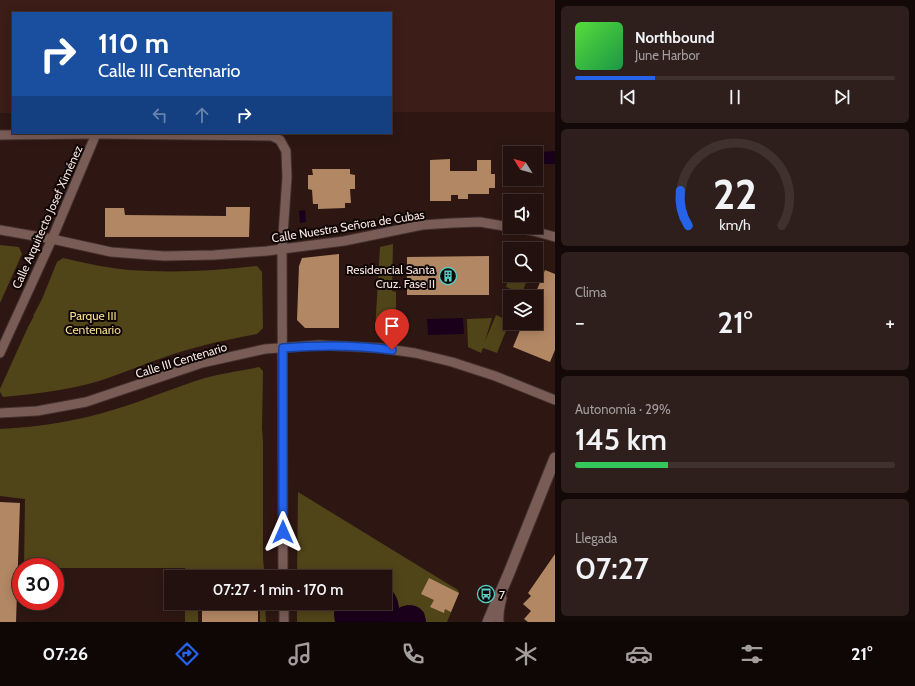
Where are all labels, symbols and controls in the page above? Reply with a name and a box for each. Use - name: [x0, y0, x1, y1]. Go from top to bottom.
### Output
- text: 110 m: [98, 26, 169, 60]
- icon: right: [32, 28, 84, 80]
- text: Northbound: [635, 29, 715, 47]
- text: June Harbor: [635, 47, 700, 63]
- text: Calle III Centenario: [98, 60, 241, 82]
- icon: previous: [617, 86, 639, 108]
- icon: pause: [724, 86, 746, 108]
- icon: next: [831, 86, 853, 108]
- icon: left: [149, 104, 171, 126]
- icon: ahead: [191, 104, 213, 126]
- icon: right: [233, 104, 255, 126]
- street label: Calle Arquitecto Josef Ximénez: [9, 143, 86, 291]
- north arrow: [503, 146, 543, 186]
- map controls: [503, 146, 543, 330]
- text: 22: [713, 169, 757, 219]
- button: sound: [503, 194, 543, 234]
- street label: Calle Nuestra Señora de Cubas: [270, 206, 426, 245]
- text: km/h: [719, 215, 751, 233]
- button: search: [503, 242, 543, 282]
- place label: Residencial Santa Cruz. Fase II: [346, 262, 435, 291]
- building icon: Residencial Santa Cruz. Fase II: [438, 266, 458, 286]
- text: Clima: [575, 284, 606, 300]
- button: layers: [503, 290, 543, 330]
- text: 21°: [717, 304, 753, 341]
- park label: Parque III Centenario: [65, 308, 121, 337]
- pin: [375, 309, 409, 350]
- text: −: [575, 309, 585, 336]
- text: +: [885, 309, 895, 336]
- icon: arrive: [381, 315, 403, 337]
- street label: Calle III Centenario: [133, 339, 229, 381]
- text: Autonomía · 29%: [575, 401, 671, 417]
- text: 145 km: [575, 421, 667, 458]
- position arrow: [262, 511, 304, 553]
- text: Llegada: [575, 530, 617, 546]
- text: 07:27: [575, 550, 649, 587]
- speed limit sign: 30: [12, 558, 64, 610]
- text: 07:27 · 1 min · 170 m: [213, 581, 343, 599]
- bus stop icon: 7: [476, 584, 496, 604]
- place label: 7: [499, 587, 505, 602]
- icon: directions: [173, 640, 201, 668]
- icon: music: [286, 640, 314, 668]
- icon: phone: [399, 640, 427, 668]
- icon: climate: [512, 640, 540, 668]
- icon: car: [625, 640, 653, 668]
- icon: filters: [738, 640, 766, 668]
- text: 07:26: [43, 643, 88, 665]
- text: 21°: [851, 643, 872, 665]

